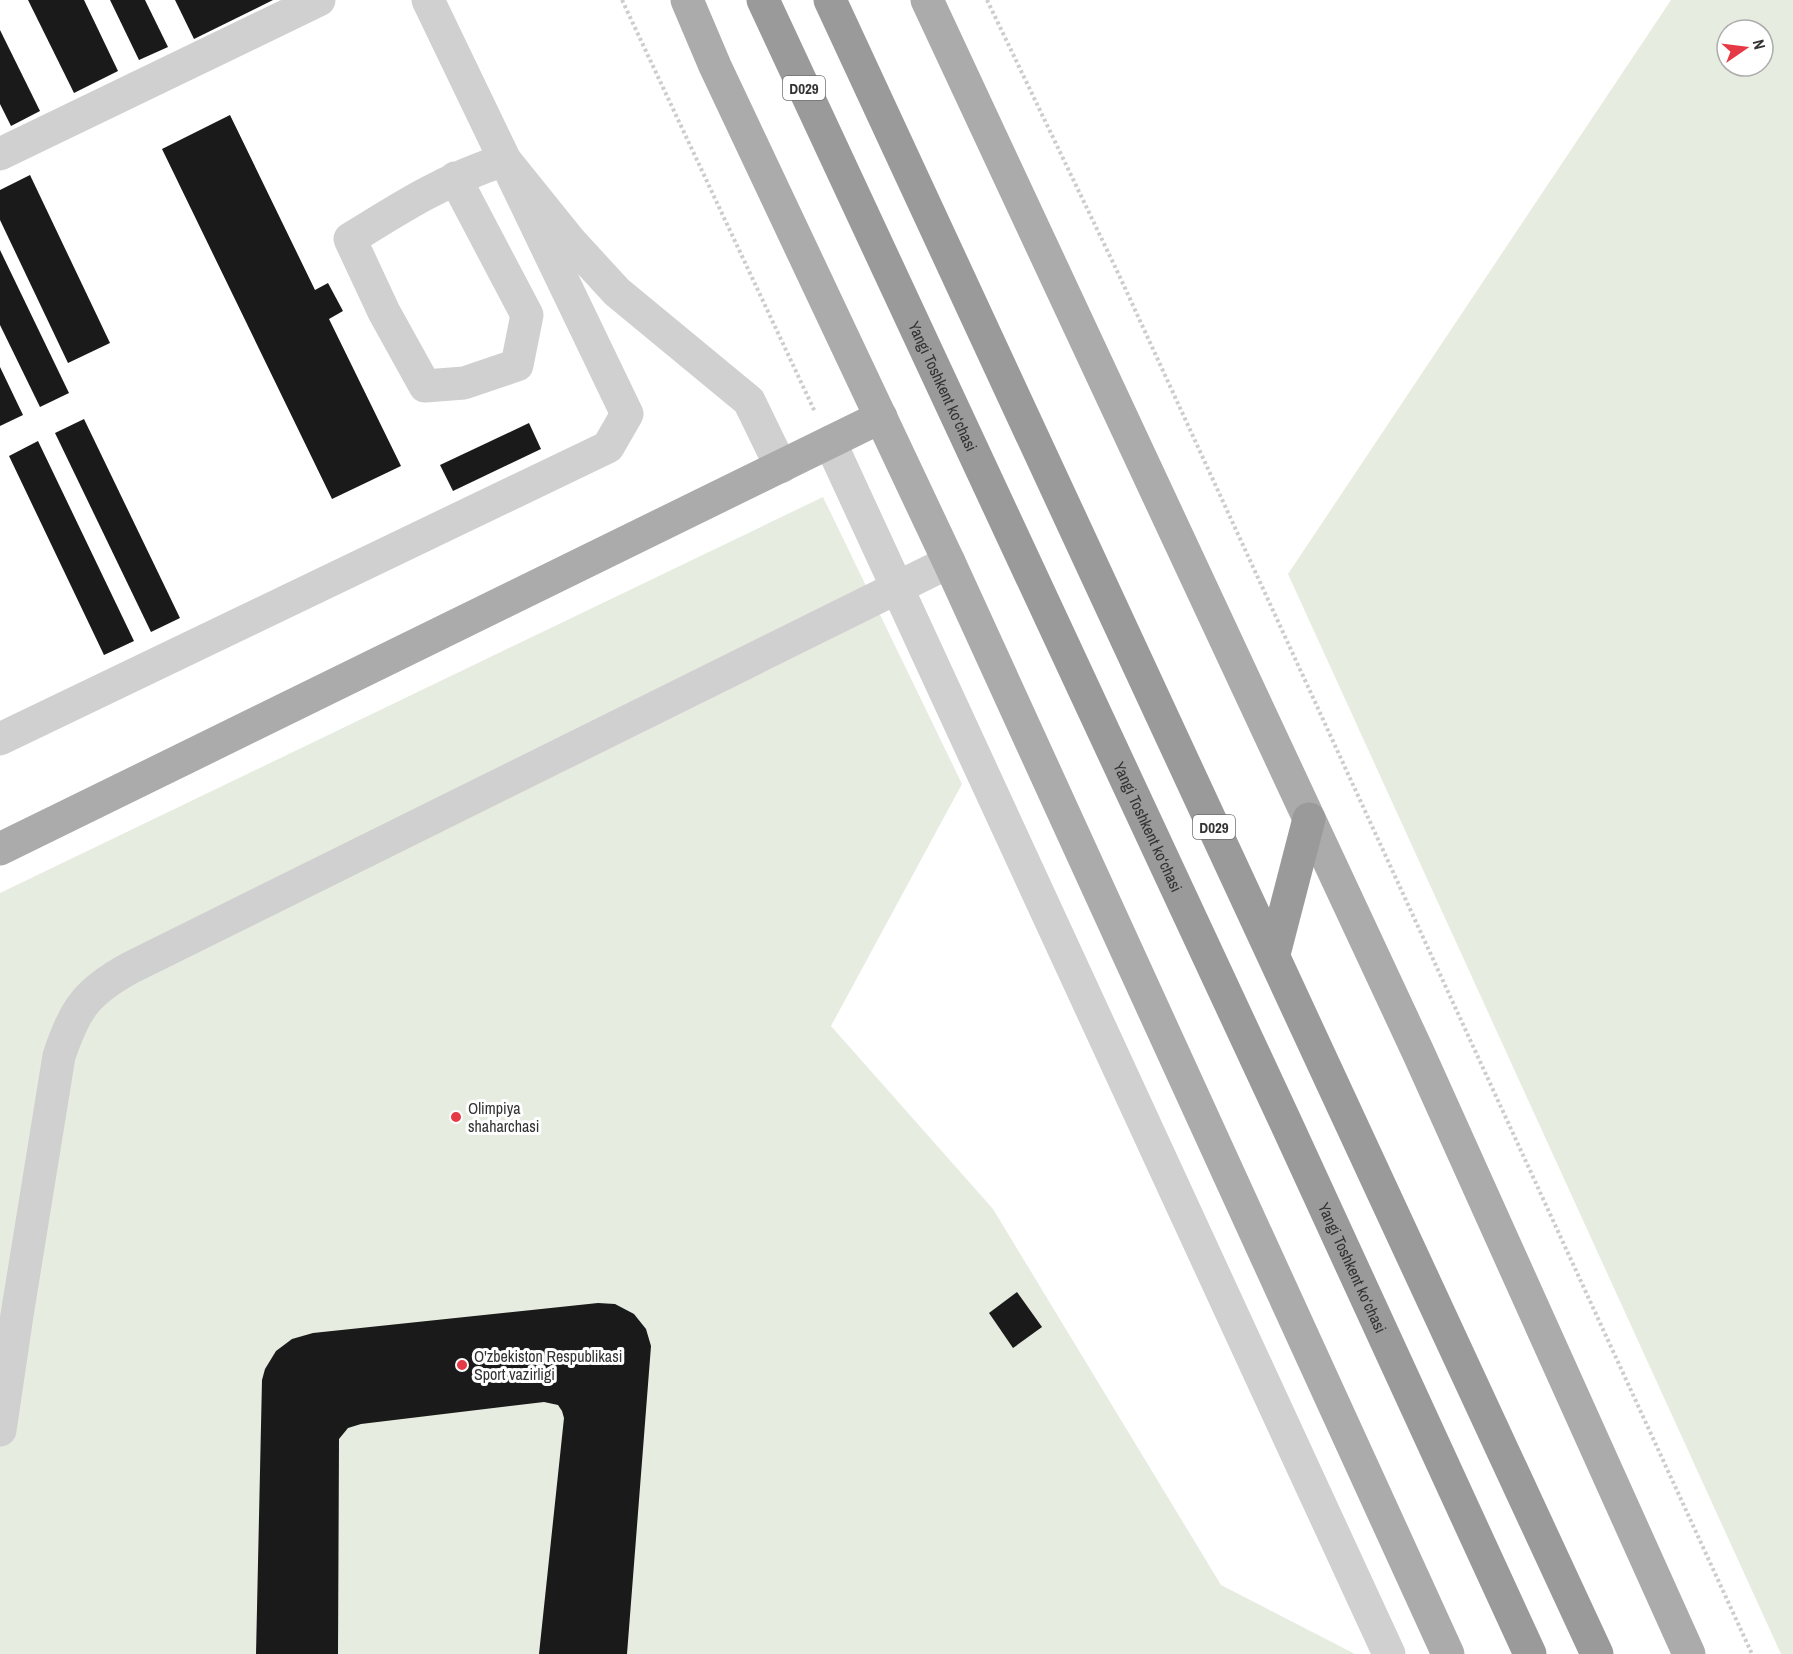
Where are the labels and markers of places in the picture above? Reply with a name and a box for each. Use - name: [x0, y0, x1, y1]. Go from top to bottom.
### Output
- place label: Olimpiya shaharchasi: [468, 1097, 539, 1137]
- marker: Olimpiya shaharchasi: [449, 1110, 463, 1124]
- place label: O'zbekiston Respublikasi Sport vazirligi: [474, 1345, 622, 1385]
- marker: O'zbekiston Respublikasi Sport vazirligi: [455, 1358, 469, 1372]

